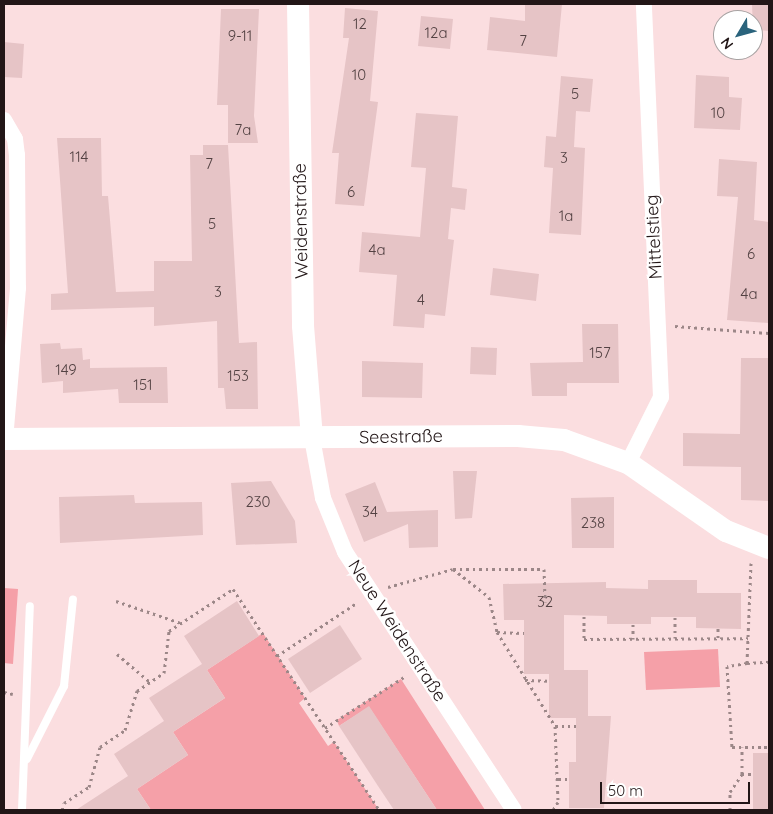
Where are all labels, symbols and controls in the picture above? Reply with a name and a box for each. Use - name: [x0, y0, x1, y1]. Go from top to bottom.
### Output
- north arrow: [713, 10, 763, 60]
- house number: 12: [353, 15, 367, 33]
- house number: 12a: [425, 24, 447, 42]
- house number: 9-11: [228, 27, 252, 45]
- house number: 7: [519, 32, 527, 50]
- text: N: [717, 34, 737, 53]
- house number: 10: [352, 66, 366, 84]
- house number: 5: [571, 85, 579, 103]
- house number: 10: [711, 104, 725, 122]
- house number: 7a: [235, 121, 251, 139]
- house number: 114: [70, 148, 88, 166]
- house number: 3: [560, 149, 568, 167]
- house number: 7: [205, 155, 213, 173]
- street label: Weidenstraße: [289, 163, 313, 279]
- house number: 6: [347, 183, 355, 201]
- street label: Mittelstieg: [641, 194, 667, 280]
- house number: 1a: [559, 207, 573, 225]
- house number: 5: [208, 215, 216, 233]
- house number: 4a: [369, 241, 385, 259]
- house number: 6: [747, 245, 755, 263]
- house number: 3: [214, 283, 222, 301]
- house number: 4a: [741, 285, 757, 303]
- house number: 4: [417, 291, 425, 309]
- house number: 157: [589, 344, 611, 362]
- house number: 149: [55, 361, 77, 379]
- house number: 153: [227, 367, 249, 385]
- house number: 151: [133, 376, 153, 394]
- street label: Seestraße: [359, 425, 443, 449]
- house number: 230: [245, 493, 271, 511]
- house number: 34: [362, 503, 378, 521]
- house number: 238: [581, 514, 605, 532]
- street label: Neue Weidenstraße: [343, 556, 451, 706]
- house number: 32: [537, 593, 553, 611]
- scale bar: [603, 772, 753, 804]
- text: 50 m: [608, 781, 643, 800]

